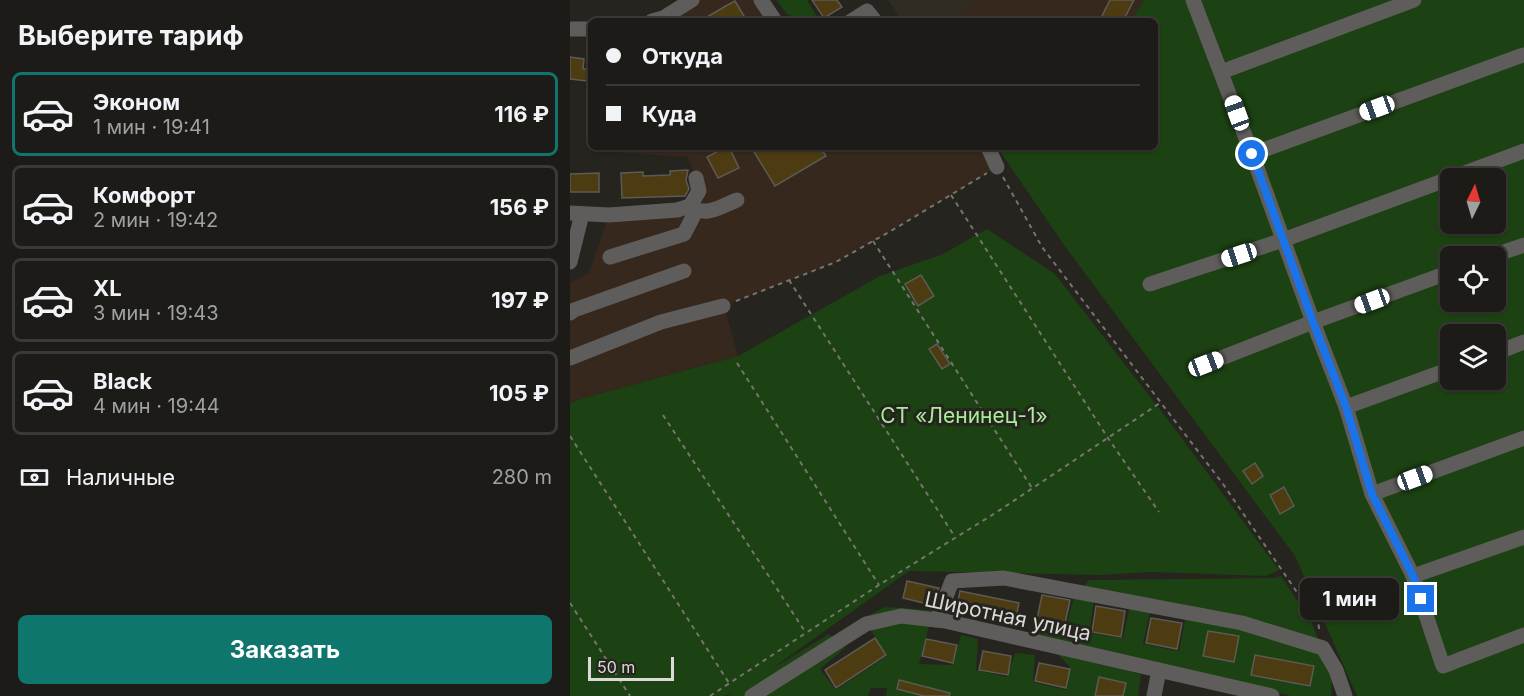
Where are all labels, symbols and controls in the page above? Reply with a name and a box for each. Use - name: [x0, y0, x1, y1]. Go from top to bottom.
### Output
- text: Выберите тариф: [18, 19, 244, 52]
- text: Откуда: [642, 43, 723, 69]
- icon: car: [21, 87, 75, 141]
- text: Эконом: [93, 89, 180, 115]
- car: [1222, 93, 1252, 133]
- car: [1357, 93, 1397, 123]
- text: 116 ₽: [494, 101, 549, 127]
- text: Куда: [642, 101, 697, 127]
- text: 1 мин · 19:41: [93, 115, 210, 139]
- route start: [1238, 140, 1265, 167]
- north arrow: [1440, 168, 1506, 234]
- map controls: [1440, 168, 1506, 390]
- icon: car: [21, 180, 75, 234]
- text: Комфорт: [93, 182, 195, 208]
- text: 156 ₽: [490, 194, 549, 220]
- text: 2 мин · 19:42: [93, 208, 218, 232]
- car: [1219, 241, 1259, 269]
- button: locate: [1440, 246, 1506, 312]
- icon: car: [21, 273, 75, 327]
- text: XL: [93, 275, 122, 301]
- car: [1352, 286, 1392, 316]
- text: 197 ₽: [491, 287, 549, 313]
- text: 3 мин · 19:43: [93, 301, 219, 325]
- button: layers: [1440, 324, 1506, 390]
- car: [1186, 349, 1226, 379]
- icon: car: [21, 366, 75, 420]
- text: Black: [93, 368, 152, 394]
- text: 105 ₽: [489, 380, 549, 406]
- text: 4 мин · 19:44: [93, 394, 220, 418]
- park label: СТ «Ленинец-1»: [880, 403, 1048, 428]
- icon: cash: [18, 461, 51, 494]
- car: [1395, 463, 1435, 493]
- text: Наличные: [66, 464, 175, 490]
- text: 280 m: [492, 465, 552, 489]
- callout: 1 мин: [1301, 578, 1400, 620]
- route end: [1407, 585, 1434, 612]
- street label: Широтная улица: [922, 586, 1094, 646]
- text: 1 мин: [1322, 587, 1377, 611]
- button: Заказать: [18, 615, 552, 684]
- scale bar: [588, 654, 674, 682]
- text: 50 m: [597, 657, 635, 677]

